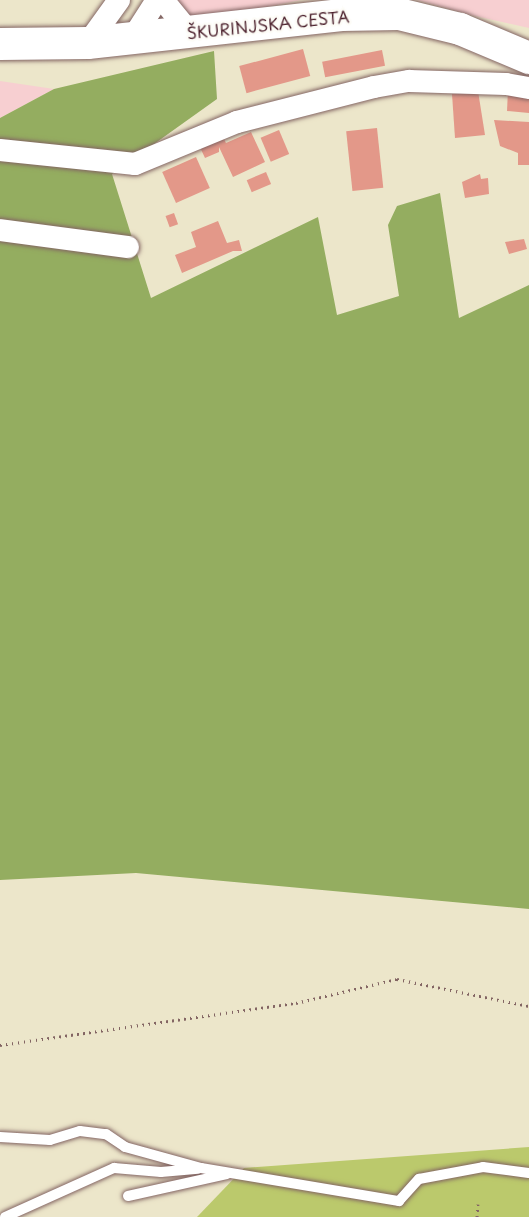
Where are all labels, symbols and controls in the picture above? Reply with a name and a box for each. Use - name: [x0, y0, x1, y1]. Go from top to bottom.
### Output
- street label: ŠKURINJSKA CESTA: [186, 6, 350, 42]

